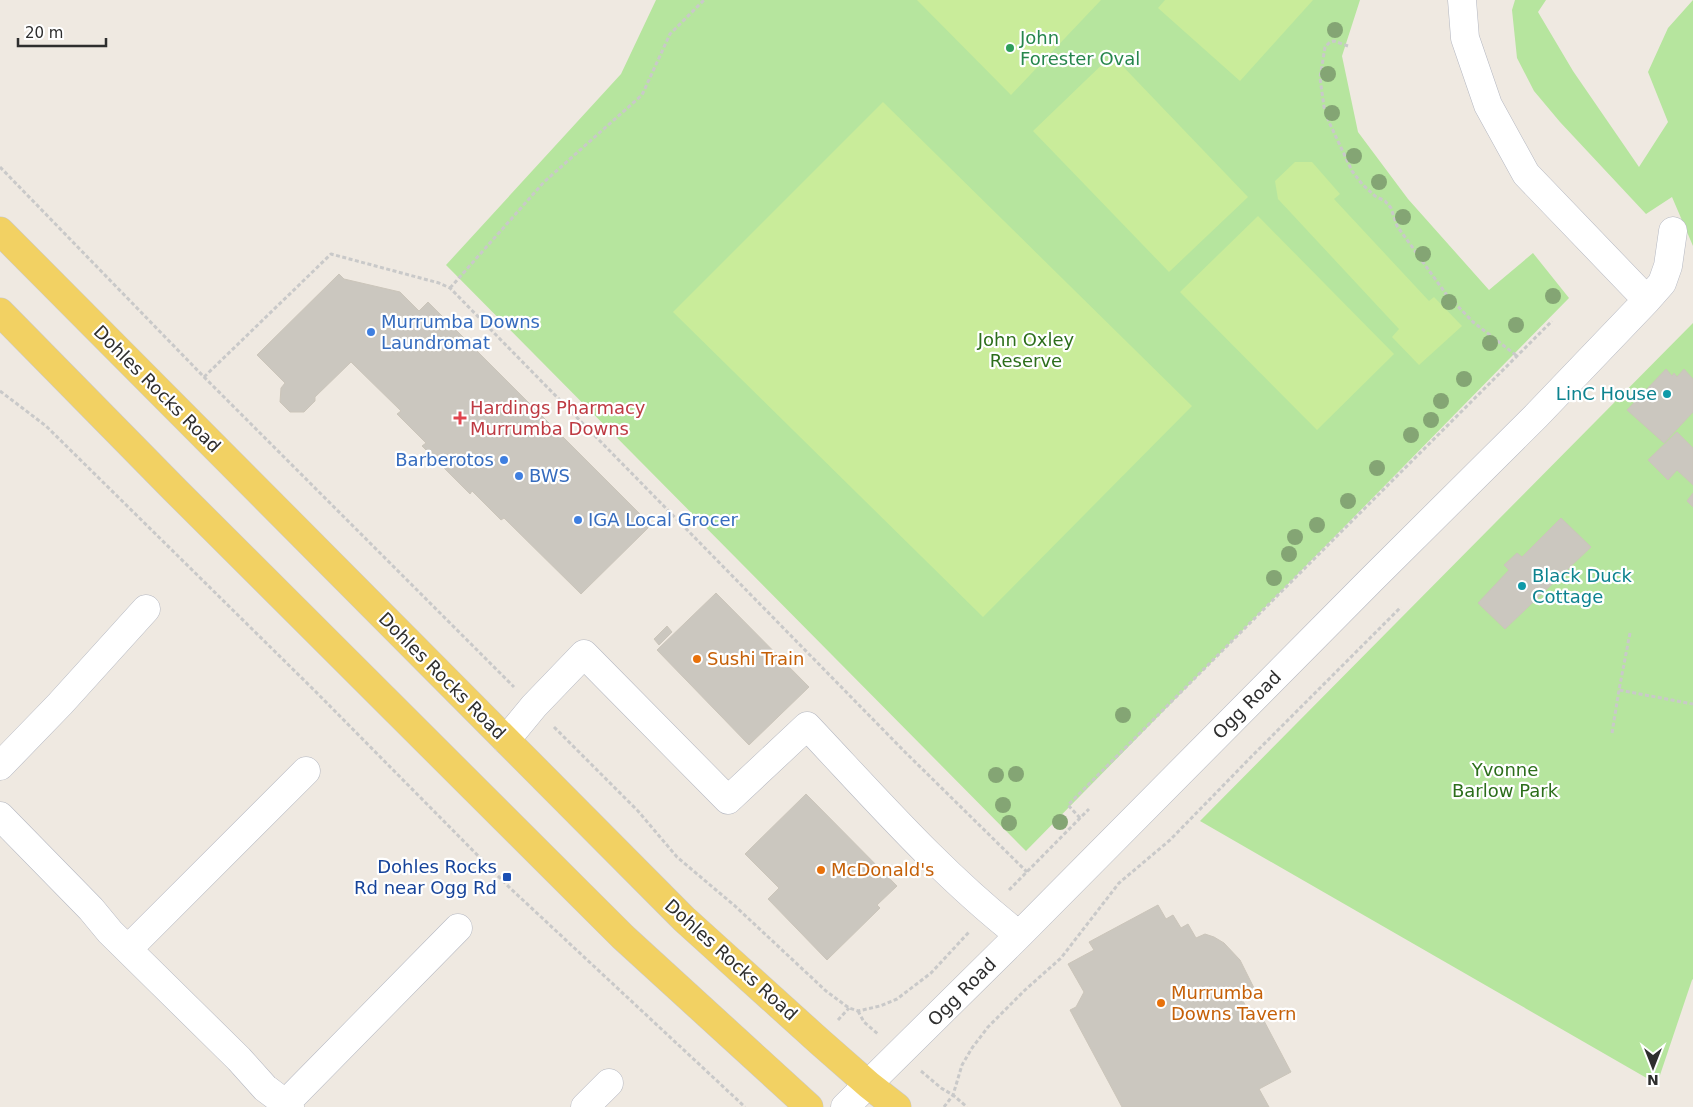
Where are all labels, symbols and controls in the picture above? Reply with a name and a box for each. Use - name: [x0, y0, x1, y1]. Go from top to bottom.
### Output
- scale bar: [18, 15, 105, 47]
- text: 20 m: [25, 24, 63, 42]
- place label: John Forester Oval: [1019, 27, 1140, 69]
- marker: John Forester Oval: [1004, 42, 1016, 54]
- place label: Murrumba Downs Laundromat: [381, 311, 540, 353]
- street label: Dohles Rocks Road: [90, 321, 225, 456]
- marker: Murrumba Downs Laundromat: [365, 326, 377, 338]
- park label: John Oxley Reserve: [977, 329, 1075, 371]
- place label: LinC House: [1556, 383, 1657, 404]
- marker: LinC House: [1661, 388, 1673, 400]
- place label: Hardings Pharmacy Murrumba Downs: [470, 397, 646, 439]
- marker: Hardings Pharmacy Murrumba Downs: [454, 412, 466, 424]
- place label: Barberotos: [395, 449, 494, 470]
- marker: Barberotos: [498, 454, 510, 466]
- place label: BWS: [529, 465, 570, 486]
- marker: BWS: [513, 470, 525, 482]
- place label: IGA Local Grocer: [588, 509, 739, 530]
- marker: IGA Local Grocer: [572, 514, 584, 526]
- place label: Black Duck Cottage: [1532, 565, 1633, 607]
- marker: Black Duck Cottage: [1516, 580, 1528, 592]
- street label: Dohles Rocks Road: [375, 608, 510, 743]
- place label: Sushi Train: [707, 648, 805, 669]
- marker: Sushi Train: [691, 653, 703, 665]
- street label: Ogg Road: [1208, 666, 1285, 743]
- park label: Yvonne Barlow Park: [1452, 759, 1559, 801]
- place label: Dohles Rocks Rd near Ogg Rd: [354, 856, 497, 898]
- place label: McDonald's: [831, 859, 935, 880]
- marker: McDonald's: [815, 864, 827, 876]
- marker: Dohles Rocks Rd near Ogg Rd: [501, 871, 513, 883]
- street label: Dohles Rocks Road: [661, 895, 802, 1025]
- street label: Ogg Road: [923, 953, 1000, 1030]
- place label: Murrumba Downs Tavern: [1171, 982, 1296, 1024]
- marker: Murrumba Downs Tavern: [1155, 997, 1167, 1009]
- north arrow: [1628, 1042, 1678, 1092]
- text: N: [1647, 1072, 1659, 1088]

